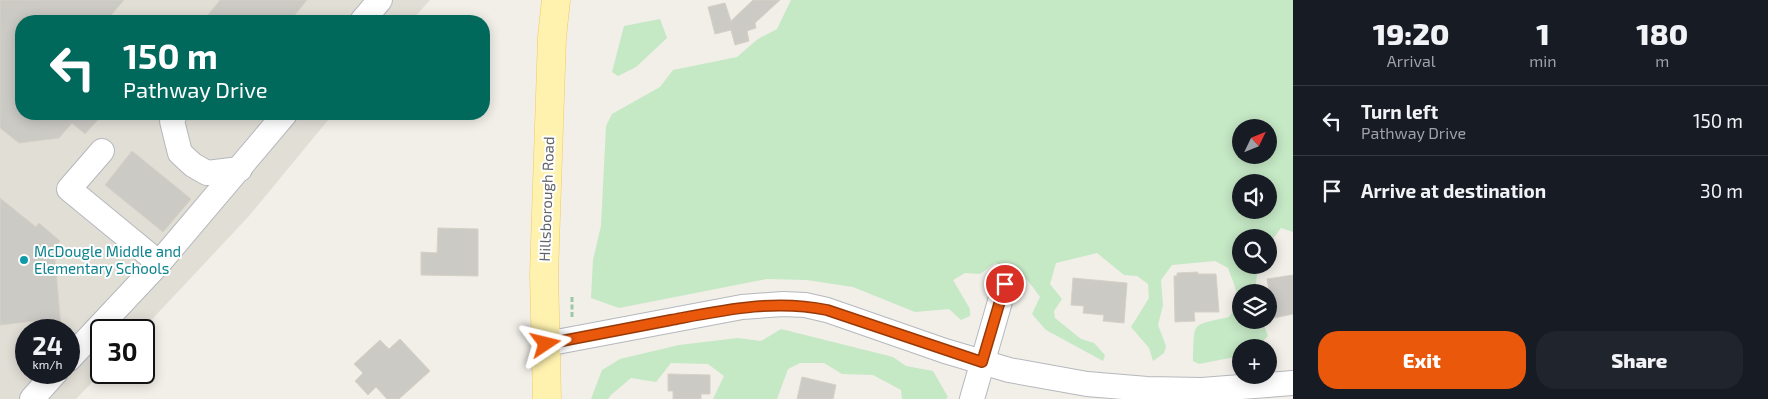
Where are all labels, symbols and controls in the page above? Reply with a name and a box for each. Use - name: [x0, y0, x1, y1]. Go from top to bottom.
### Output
- text: 19:20: [1373, 15, 1449, 51]
- text: 1: [1536, 15, 1550, 51]
- text: 180: [1636, 15, 1688, 51]
- text: 150 m: [123, 34, 218, 76]
- icon: left: [40, 35, 105, 100]
- text: Arrival: [1387, 51, 1435, 70]
- text: min: [1529, 51, 1557, 70]
- text: m: [1655, 51, 1669, 70]
- text: Pathway Drive: [123, 76, 268, 102]
- text: Turn left: [1361, 100, 1438, 123]
- icon: left: [1318, 107, 1346, 135]
- text: 150 m: [1693, 109, 1743, 132]
- north arrow: [1232, 119, 1278, 164]
- map controls: [1232, 119, 1277, 384]
- text: Pathway Drive: [1361, 123, 1466, 142]
- street label: Hillsborough Road: [535, 136, 557, 262]
- button: sound: [1232, 174, 1277, 219]
- icon: arrive: [1318, 177, 1346, 205]
- text: Arrive at destination: [1361, 179, 1546, 202]
- text: 30 m: [1700, 179, 1743, 202]
- button: search: [1232, 229, 1277, 274]
- place label: McDougle Middle and Elementary Schools: [34, 242, 181, 277]
- marker: McDougle Middle and Elementary Schools: [18, 254, 30, 266]
- pin: [984, 263, 1026, 305]
- icon: arrive: [991, 270, 1019, 298]
- button: layers: [1232, 284, 1277, 329]
- position arrow: [519, 317, 571, 369]
- speed limit sign: 30: [90, 319, 155, 384]
- text: 24: [32, 330, 63, 360]
- button: Exit: [1318, 331, 1526, 389]
- button: Share: [1536, 331, 1743, 389]
- button: +: [1232, 339, 1277, 384]
- text: km/h: [33, 357, 62, 371]

